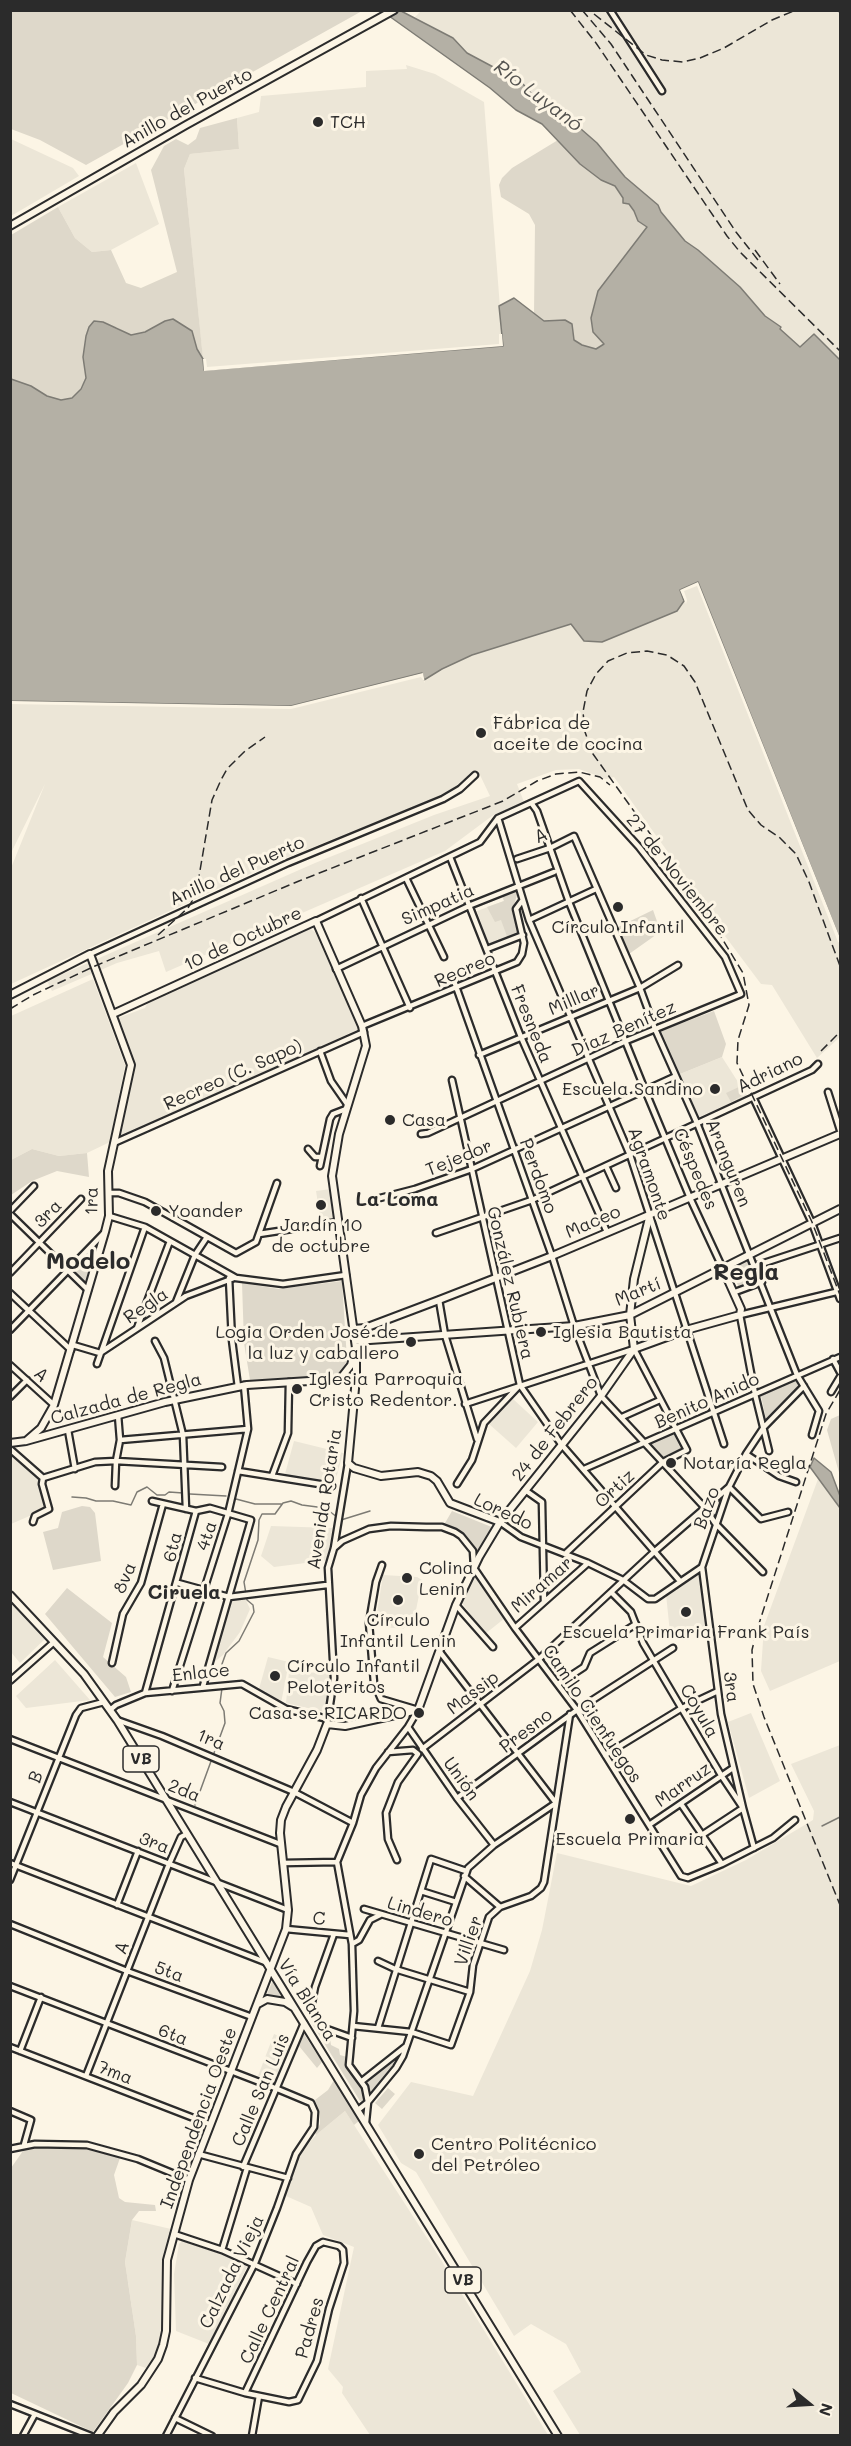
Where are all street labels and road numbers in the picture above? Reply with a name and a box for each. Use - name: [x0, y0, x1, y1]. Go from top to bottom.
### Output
- street label: Anillo del Puerto: [118, 63, 256, 153]
- street label: 27 de Noviembre: [621, 810, 733, 940]
- street label: A: [531, 824, 551, 848]
- street label: Anillo del Puerto: [166, 831, 308, 911]
- street label: Simpatia: [398, 879, 478, 931]
- street label: 10 de Octubre: [181, 902, 305, 976]
- street label: Recreo: [431, 948, 499, 992]
- street label: Milllar: [545, 980, 603, 1020]
- street label: Fresneda: [505, 982, 557, 1066]
- street label: Díaz Benítez: [568, 996, 680, 1062]
- street label: Recreo (C. Sapo): [160, 1035, 306, 1115]
- street label: Adriano: [734, 1048, 806, 1098]
- street label: Aranguren: [701, 1116, 755, 1210]
- street label: Agramonte: [623, 1125, 675, 1223]
- street label: Céspedes: [668, 1125, 722, 1213]
- street label: Tejedor: [423, 1135, 495, 1181]
- street label: Perdomo: [514, 1136, 562, 1216]
- street label: 1ra: [81, 1187, 103, 1215]
- street label: 3ra: [30, 1195, 66, 1233]
- street label: Maceo: [562, 1201, 624, 1243]
- street label: González Rubiera: [482, 1204, 538, 1362]
- street label: Martí: [612, 1273, 664, 1311]
- street label: Regla: [120, 1283, 172, 1329]
- street label: A: [29, 1363, 53, 1387]
- street label: Calzada de Regla: [48, 1368, 204, 1430]
- street label: Benito Anido: [651, 1368, 763, 1434]
- street label: 24 de Febrero: [507, 1372, 603, 1486]
- street label: Avenida Rotaria: [303, 1427, 347, 1571]
- street label: Ortiz: [591, 1465, 639, 1513]
- street label: Bazo: [689, 1484, 725, 1532]
- street label: Loredo: [470, 1489, 536, 1535]
- street label: 4ta: [192, 1519, 222, 1553]
- street label: 6ta: [159, 1530, 187, 1564]
- street label: Miramar: [507, 1552, 577, 1618]
- street label: 8va: [109, 1559, 141, 1597]
- street label: Camilo Cienfuegos: [538, 1641, 646, 1787]
- street label: Enlace: [171, 1659, 231, 1687]
- street label: Massip: [443, 1666, 503, 1720]
- street label: 3ra: [718, 1670, 744, 1704]
- street label: Coyula: [675, 1680, 723, 1742]
- street label: Presno: [495, 1704, 557, 1758]
- street label: 1ra: [194, 1725, 228, 1755]
- road number: VB: [123, 1746, 159, 1772]
- street label: Unión: [438, 1753, 484, 1805]
- street label: Marruz: [651, 1758, 715, 1812]
- street label: B: [24, 1768, 48, 1786]
- street label: 2da: [165, 1775, 203, 1807]
- street label: 3ra: [136, 1827, 172, 1859]
- street label: Lindero: [385, 1892, 455, 1932]
- street label: C: [311, 1908, 327, 1930]
- street label: Villier: [450, 1913, 488, 1969]
- street label: A: [110, 1938, 134, 1958]
- street label: Vía Blanca: [273, 1955, 341, 2045]
- street label: 5ta: [151, 1957, 187, 1987]
- street label: 6ta: [155, 2020, 191, 2050]
- street label: Independencia Oeste: [156, 2024, 242, 2212]
- street label: Calle San Luis: [227, 2030, 295, 2150]
- street label: 7ma: [95, 2057, 135, 2089]
- street label: Calzada Vieja: [195, 2212, 269, 2332]
- street label: Calle Central: [236, 2253, 304, 2367]
- road number: VB: [445, 2267, 481, 2293]
- street label: Padres: [291, 2295, 329, 2361]

